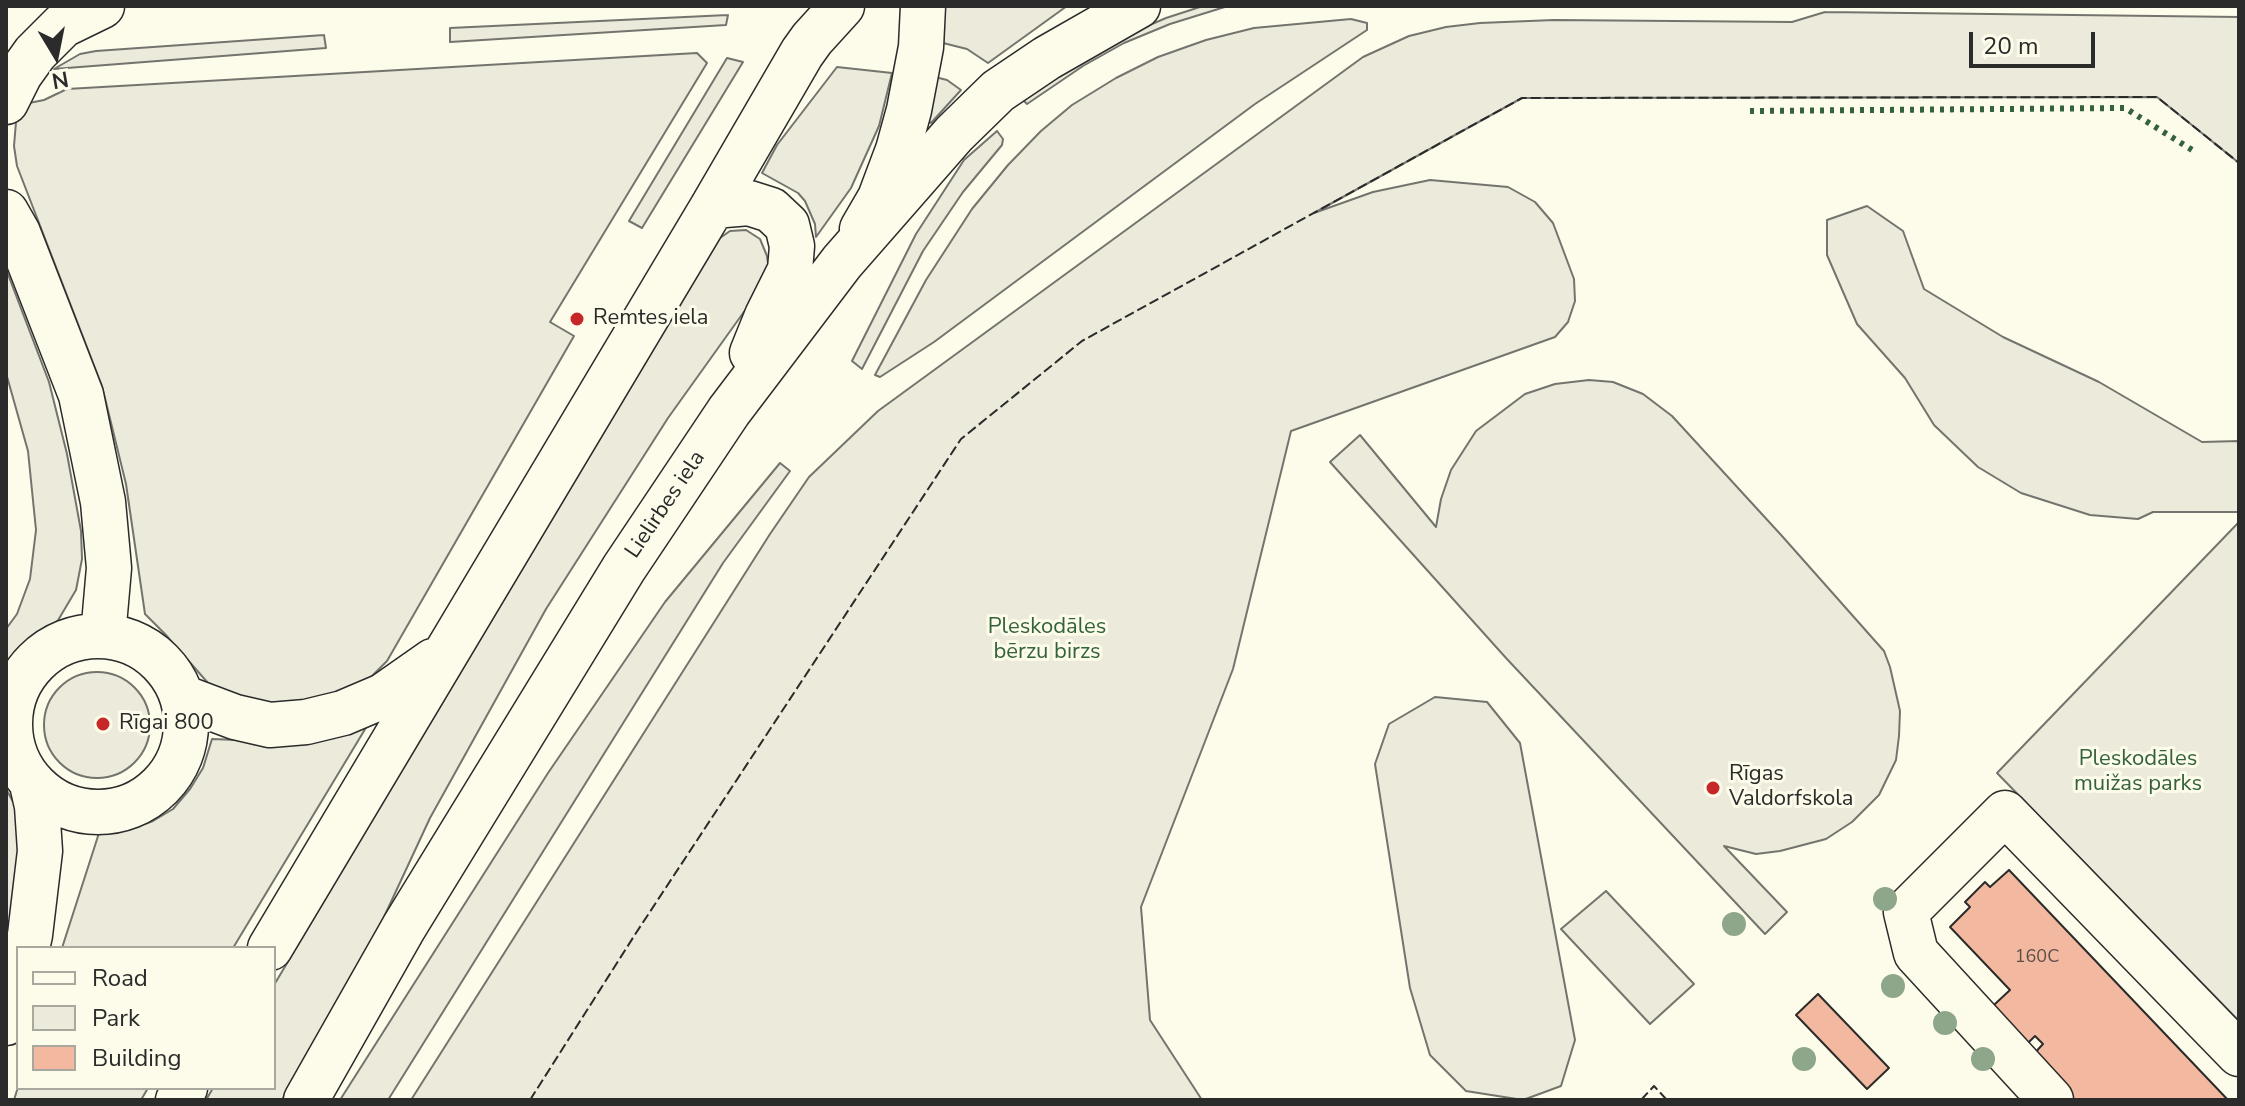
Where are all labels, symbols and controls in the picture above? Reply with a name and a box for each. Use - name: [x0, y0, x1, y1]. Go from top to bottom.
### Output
- north arrow: [16, 16, 96, 96]
- scale bar: [1973, 16, 2099, 66]
- text: 20 m: [1983, 30, 2039, 62]
- text: N: [49, 63, 71, 96]
- place label: Remtes iela: [593, 306, 709, 332]
- marker: Remtes iela: [568, 310, 586, 328]
- street label: Lielirbes iela: [620, 446, 712, 564]
- park label: Pleskodāles bērzu birzs: [988, 615, 1106, 666]
- place label: Rīgai 800: [119, 711, 214, 737]
- marker: Rīgai 800: [94, 715, 112, 733]
- park label: Pleskodāles muižas parks: [2074, 747, 2202, 798]
- place label: Rīgas Valdorfskola: [1729, 762, 1853, 814]
- marker: Rīgas Valdorfskola: [1704, 779, 1722, 797]
- legend: [16, 946, 276, 1090]
- house number: 160C: [2015, 947, 2059, 969]
- text: Road: [92, 962, 148, 994]
- text: Park: [92, 1002, 140, 1034]
- text: Building: [92, 1042, 182, 1074]

